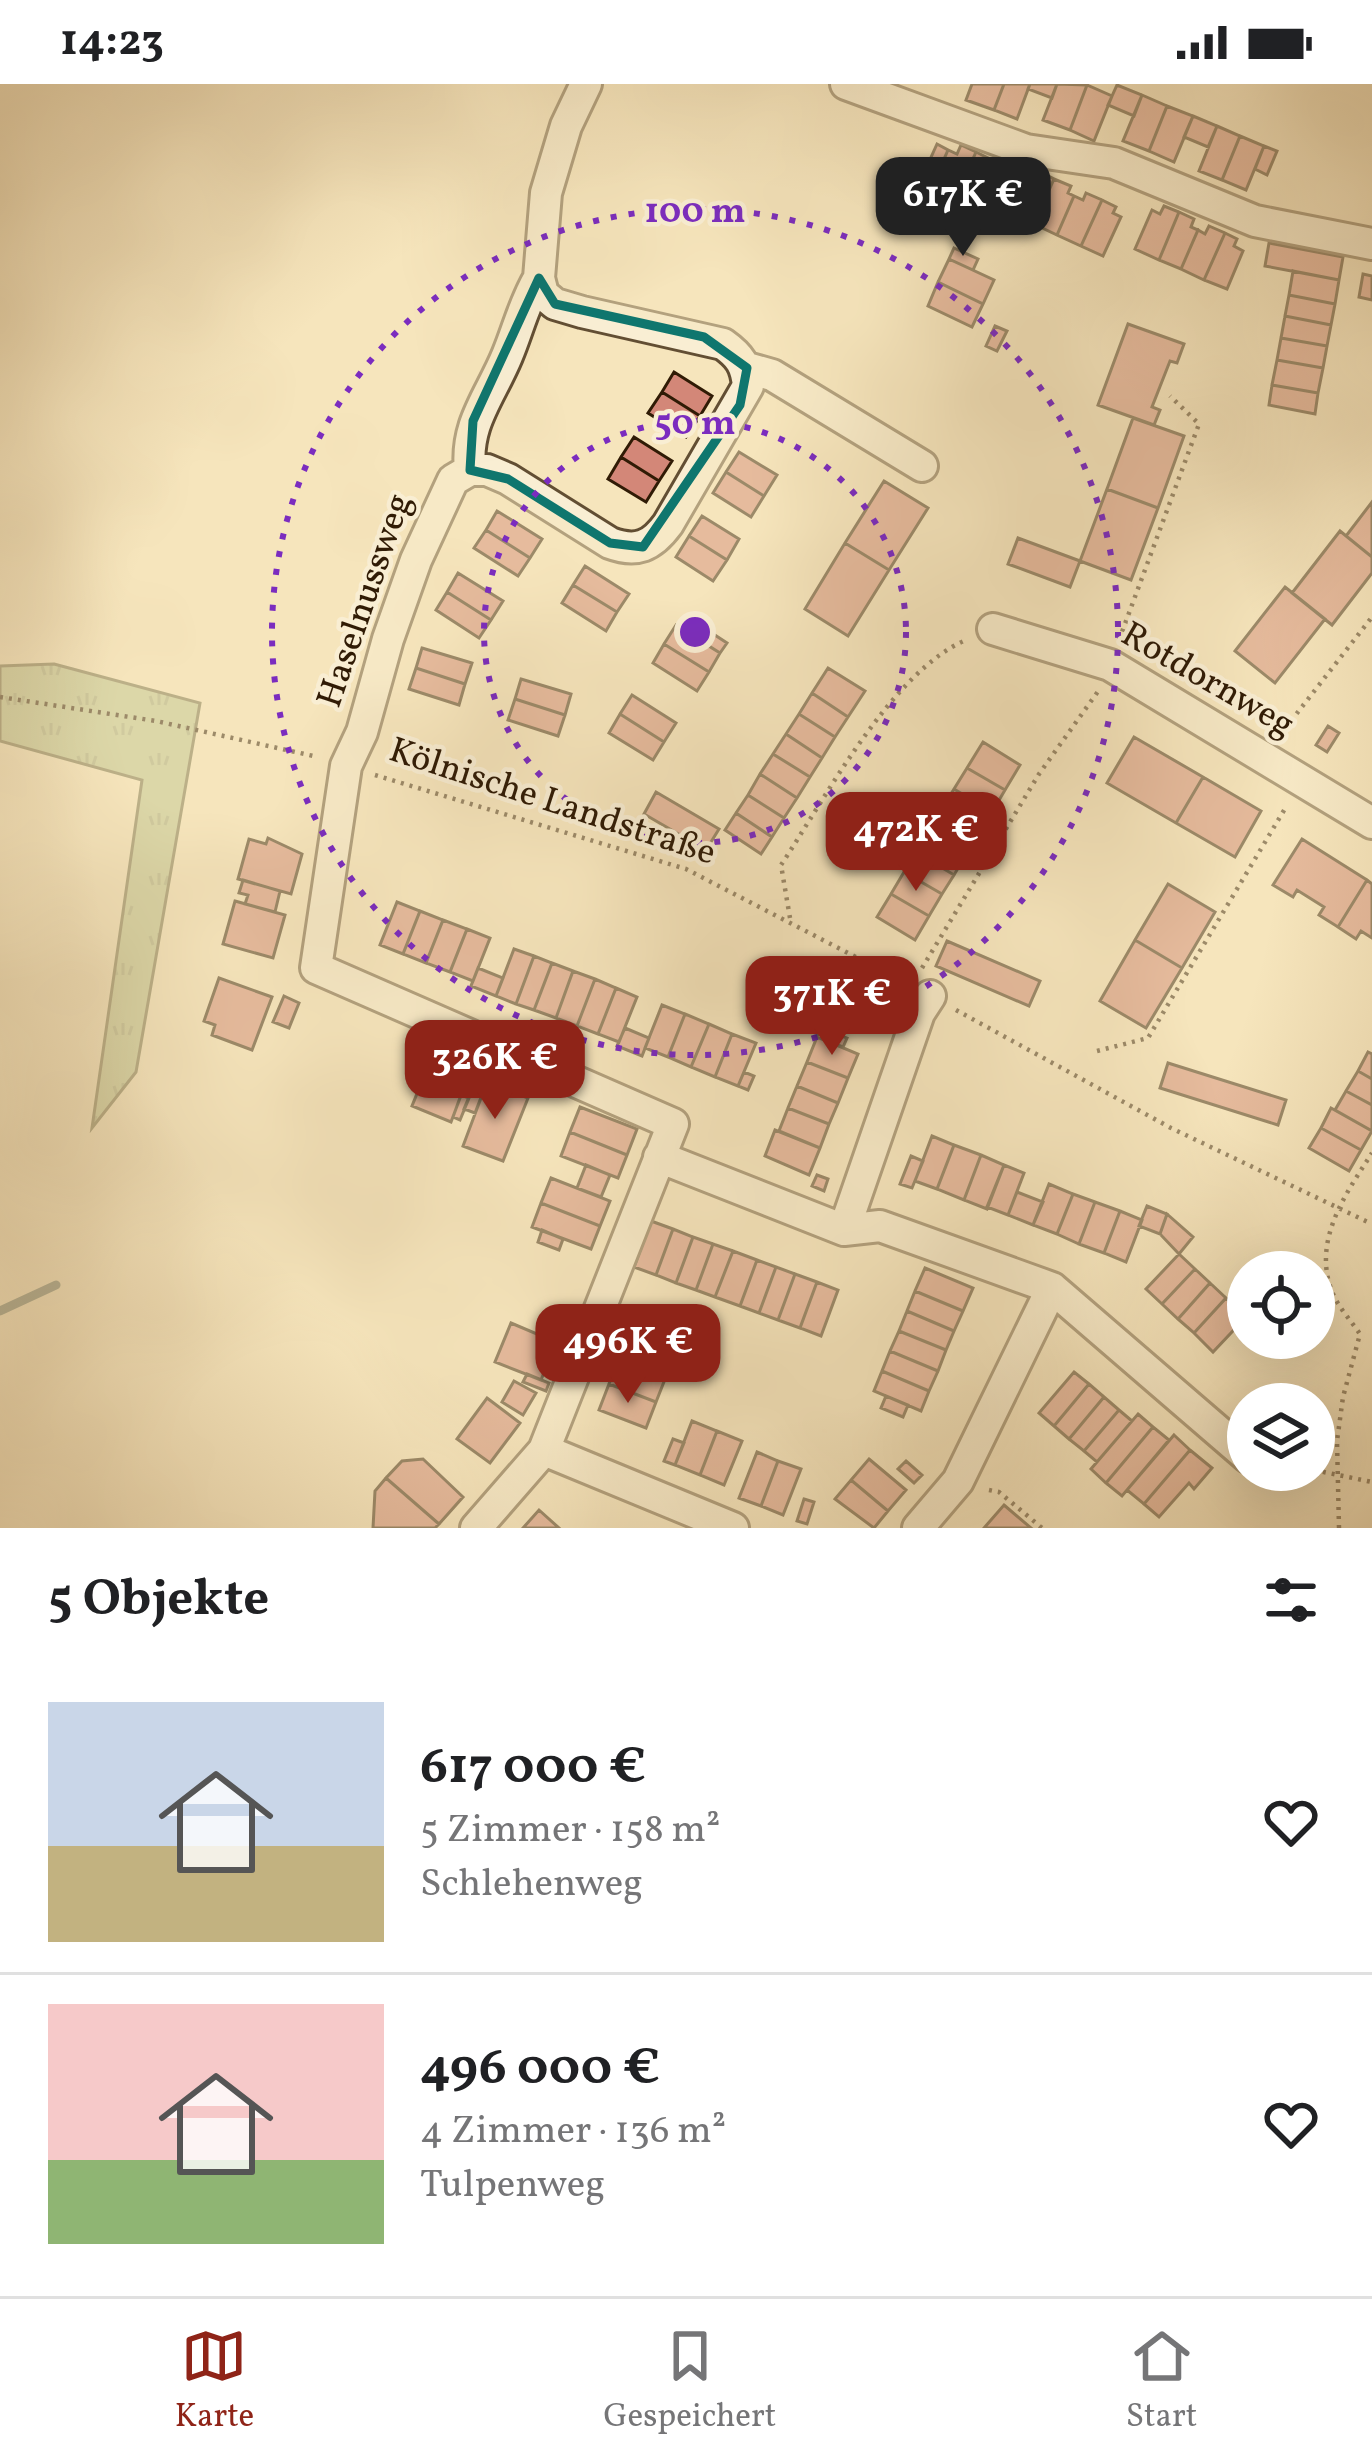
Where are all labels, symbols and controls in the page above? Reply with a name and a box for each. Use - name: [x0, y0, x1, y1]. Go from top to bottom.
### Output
- text: 14:23: [60, 11, 164, 74]
- pin: 617K €: [865, 157, 1061, 259]
- text: 617K €: [903, 169, 1023, 223]
- text: 100 m: [644, 188, 746, 238]
- text: 50 m: [654, 400, 736, 450]
- street label: Haselnussweg: [306, 487, 426, 715]
- centre of rings: [674, 611, 716, 653]
- street label: Rotdornweg: [1111, 611, 1303, 751]
- street label: Kölnische Landstraße: [382, 727, 722, 879]
- pin: 472K €: [818, 792, 1014, 894]
- text: 472K €: [853, 804, 979, 858]
- pin: 371K €: [734, 956, 930, 1058]
- text: 371K €: [773, 968, 892, 1022]
- pin: 326K €: [397, 1020, 593, 1122]
- text: 326K €: [432, 1032, 558, 1086]
- map controls: [1227, 1251, 1335, 1491]
- button: locate: [1227, 1251, 1335, 1359]
- pin: 496K €: [530, 1304, 726, 1406]
- text: 496K €: [562, 1316, 694, 1370]
- button: layers: [1227, 1383, 1335, 1491]
- text: 5 Objekte: [48, 1565, 269, 1636]
- icon: filters: [1258, 1567, 1324, 1633]
- text: 617 000 €: [420, 1733, 646, 1804]
- icon: home: [144, 1750, 288, 1894]
- icon: heart: [1258, 1789, 1324, 1855]
- text: 5 Zimmer · 158 m²: [420, 1804, 720, 1858]
- text: Schlehenweg: [420, 1858, 643, 1912]
- text: 496 000 €: [420, 2034, 660, 2105]
- icon: home: [144, 2052, 288, 2196]
- icon: heart: [1258, 2091, 1324, 2157]
- text: 4 Zimmer · 136 m²: [420, 2105, 726, 2159]
- text: Tulpenweg: [420, 2159, 605, 2213]
- tab: Karte: [175, 2323, 254, 2441]
- tab: Gespeichert: [603, 2323, 776, 2441]
- tab: Start: [1126, 2323, 1197, 2441]

